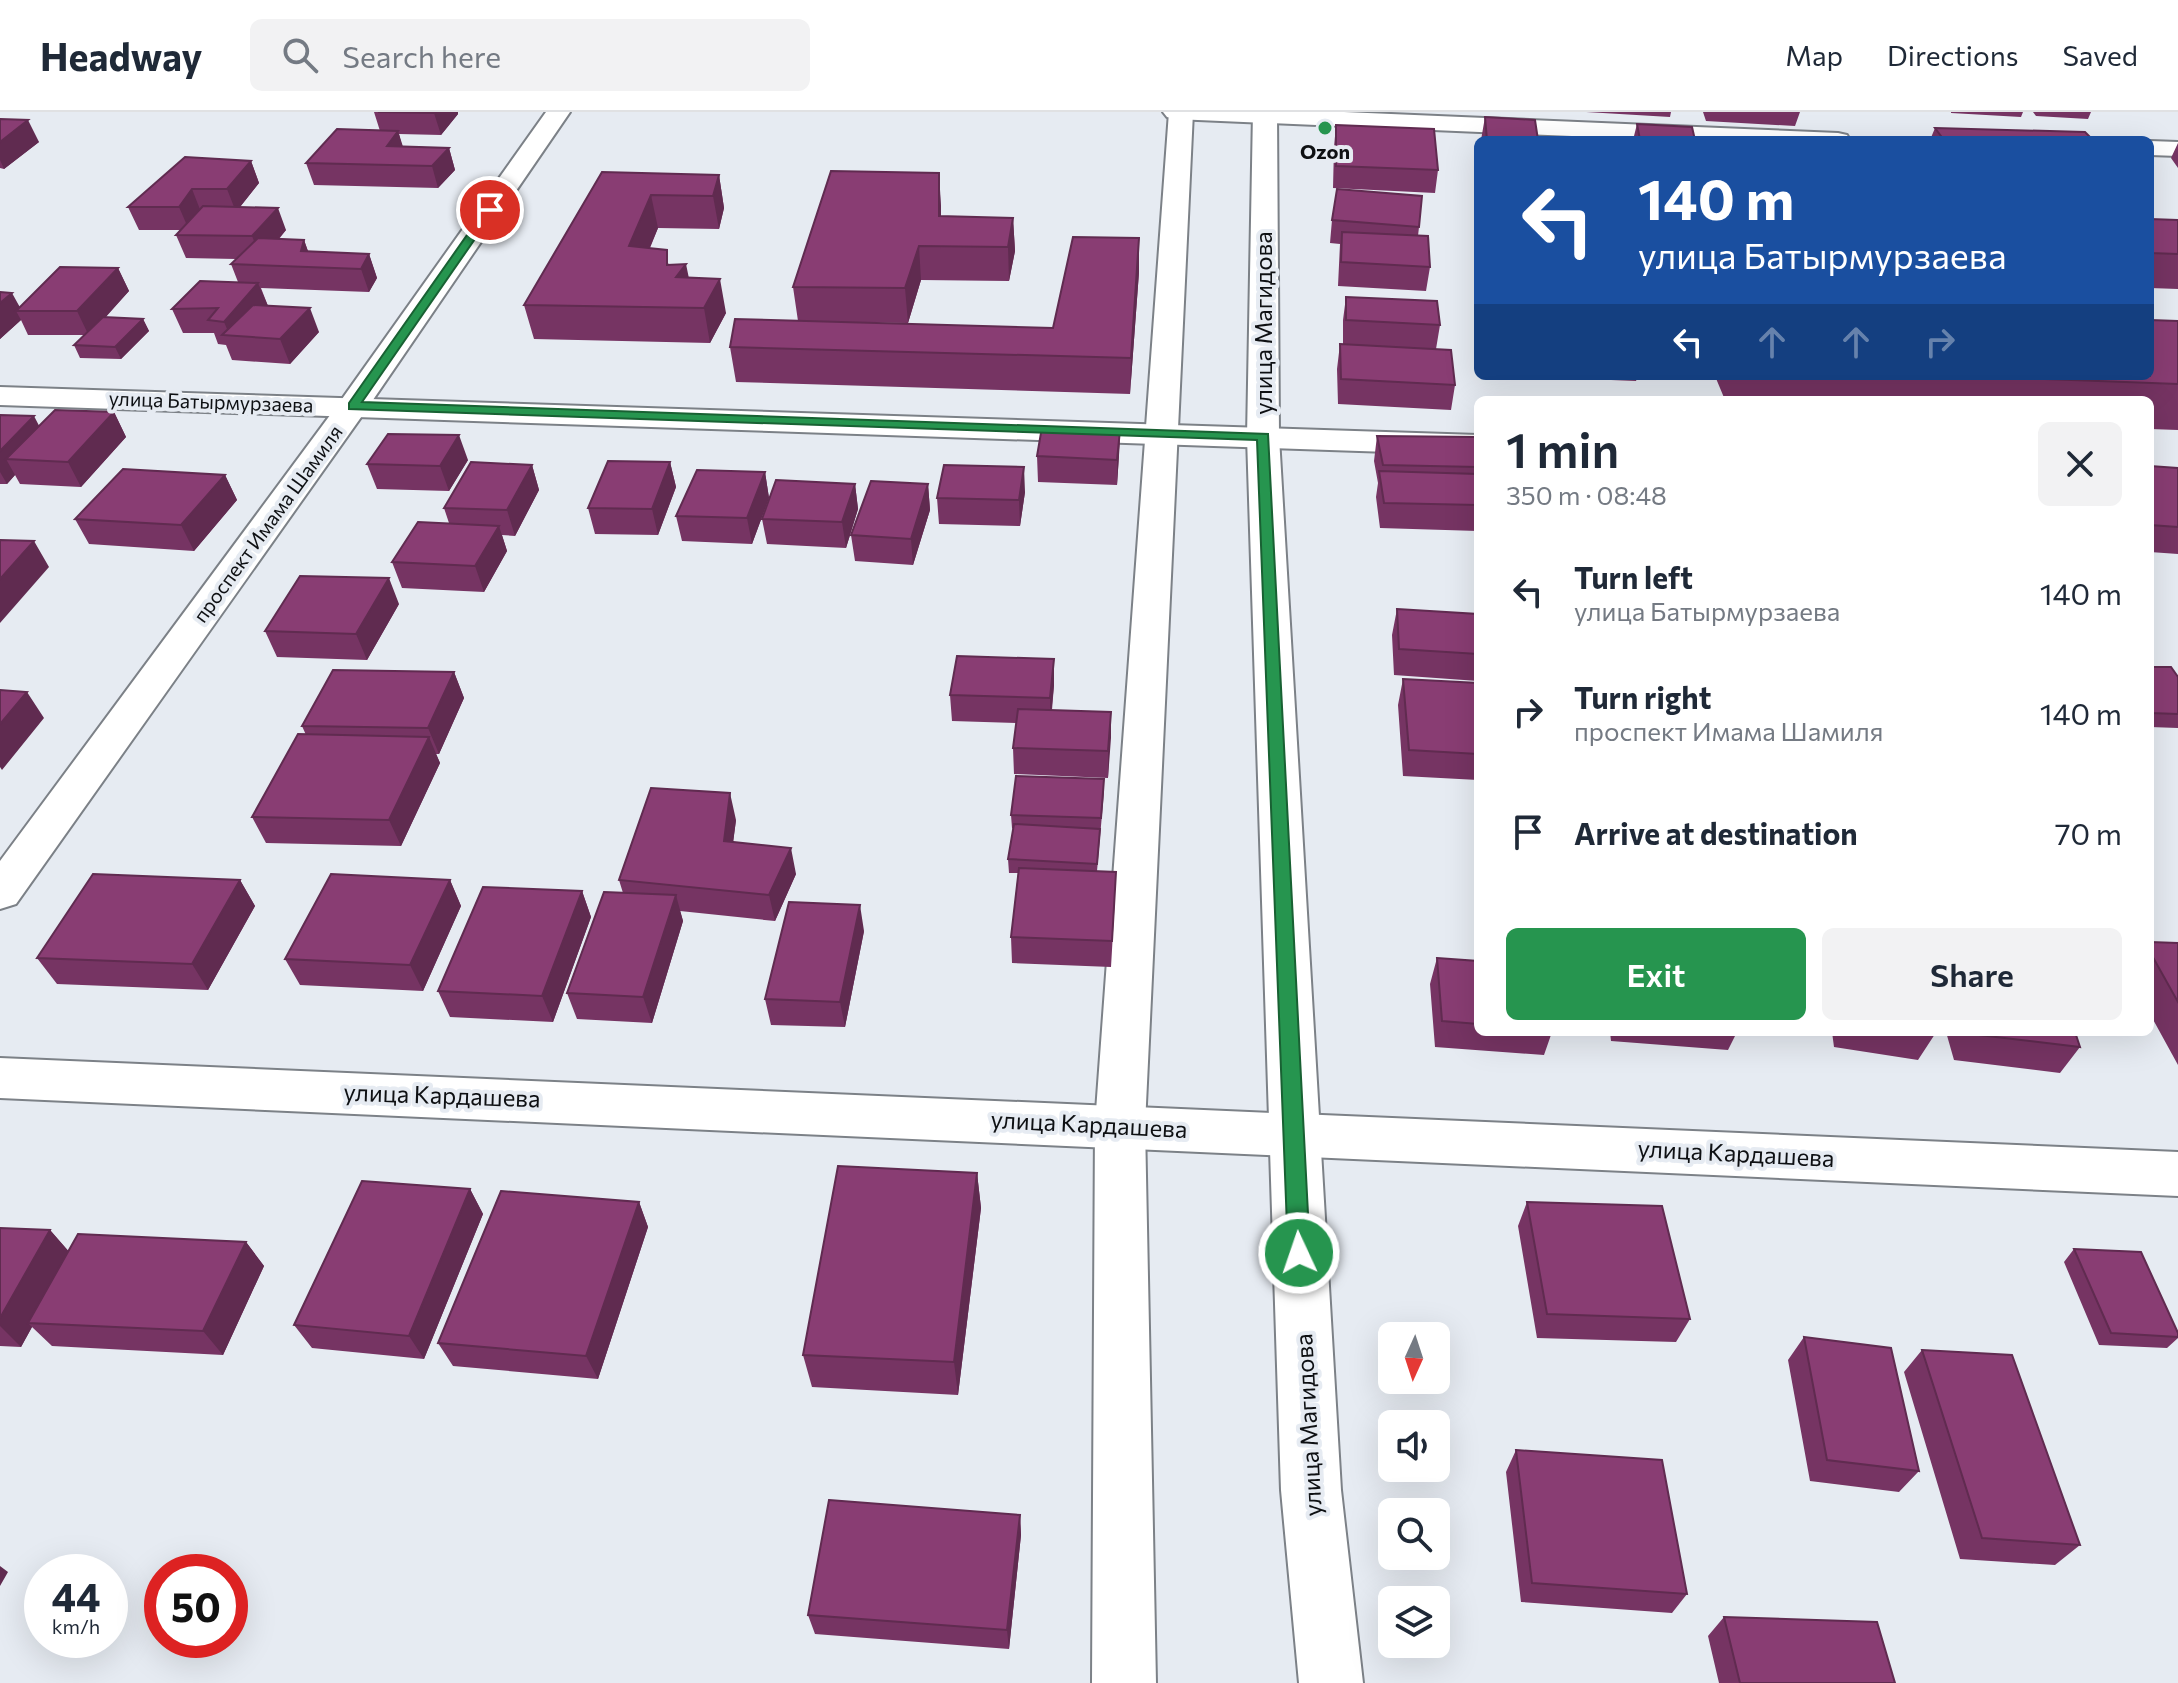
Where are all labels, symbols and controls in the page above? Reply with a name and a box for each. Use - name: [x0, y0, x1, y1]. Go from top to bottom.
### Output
- search box: [250, 19, 810, 91]
- text: Headway: [40, 32, 202, 79]
- icon: search: [278, 33, 322, 77]
- text: Search here: [342, 37, 501, 74]
- text: Map: [1785, 38, 1843, 72]
- text: Directions: [1887, 38, 2018, 72]
- text: Saved: [2062, 38, 2138, 72]
- marker: Ozon: [1316, 119, 1334, 137]
- place label: Ozon: [1300, 139, 1350, 163]
- text: 140 m: [1638, 163, 1794, 232]
- icon: left: [1506, 168, 1610, 272]
- pin: [456, 176, 524, 244]
- icon: arrive: [468, 188, 512, 232]
- street label: улица Магидова: [1248, 231, 1277, 415]
- text: улица Батырмурзаева: [1638, 232, 2007, 276]
- icon: left: [1666, 320, 1710, 364]
- icon: ahead: [1750, 320, 1794, 364]
- icon: ahead: [1834, 320, 1878, 364]
- icon: right: [1918, 320, 1962, 364]
- street label: улица Батырмурзаева: [108, 385, 314, 417]
- text: 1 min: [1506, 419, 1619, 478]
- street label: проспект Имама Шамиля: [188, 420, 347, 627]
- button: close: [2038, 422, 2122, 506]
- text: 350 m · 08:48: [1506, 479, 1667, 510]
- text: Turn left: [1574, 558, 1693, 595]
- icon: left: [1506, 570, 1550, 614]
- text: 140 m: [2040, 574, 2122, 611]
- text: улица Батырмурзаева: [1574, 595, 1840, 626]
- text: Turn right: [1574, 678, 1711, 715]
- icon: right: [1506, 690, 1550, 734]
- text: 140 m: [2040, 694, 2122, 731]
- text: проспект Имама Шамиля: [1574, 715, 1883, 746]
- icon: arrive: [1506, 810, 1550, 854]
- text: Arrive at destination: [1574, 814, 1858, 851]
- text: 70 m: [2055, 814, 2122, 851]
- button: Exit: [1506, 928, 1806, 1020]
- button: Share: [1822, 928, 2122, 1020]
- street label: улица Кардашева: [343, 1077, 541, 1112]
- street label: улица Кардашева: [990, 1104, 1188, 1143]
- street label: улица Кардашева: [1637, 1133, 1835, 1172]
- position arrow: [1257, 1211, 1341, 1295]
- north arrow: [1378, 1322, 1450, 1394]
- map controls: [1378, 1322, 1450, 1658]
- street label: улица Магидова: [1288, 1333, 1327, 1517]
- button: sound: [1378, 1410, 1450, 1482]
- button: search: [1378, 1498, 1450, 1570]
- speed limit sign: 50: [144, 1554, 248, 1658]
- text: 44: [51, 1571, 101, 1620]
- button: layers: [1378, 1586, 1450, 1658]
- text: km/h: [52, 1614, 100, 1638]

